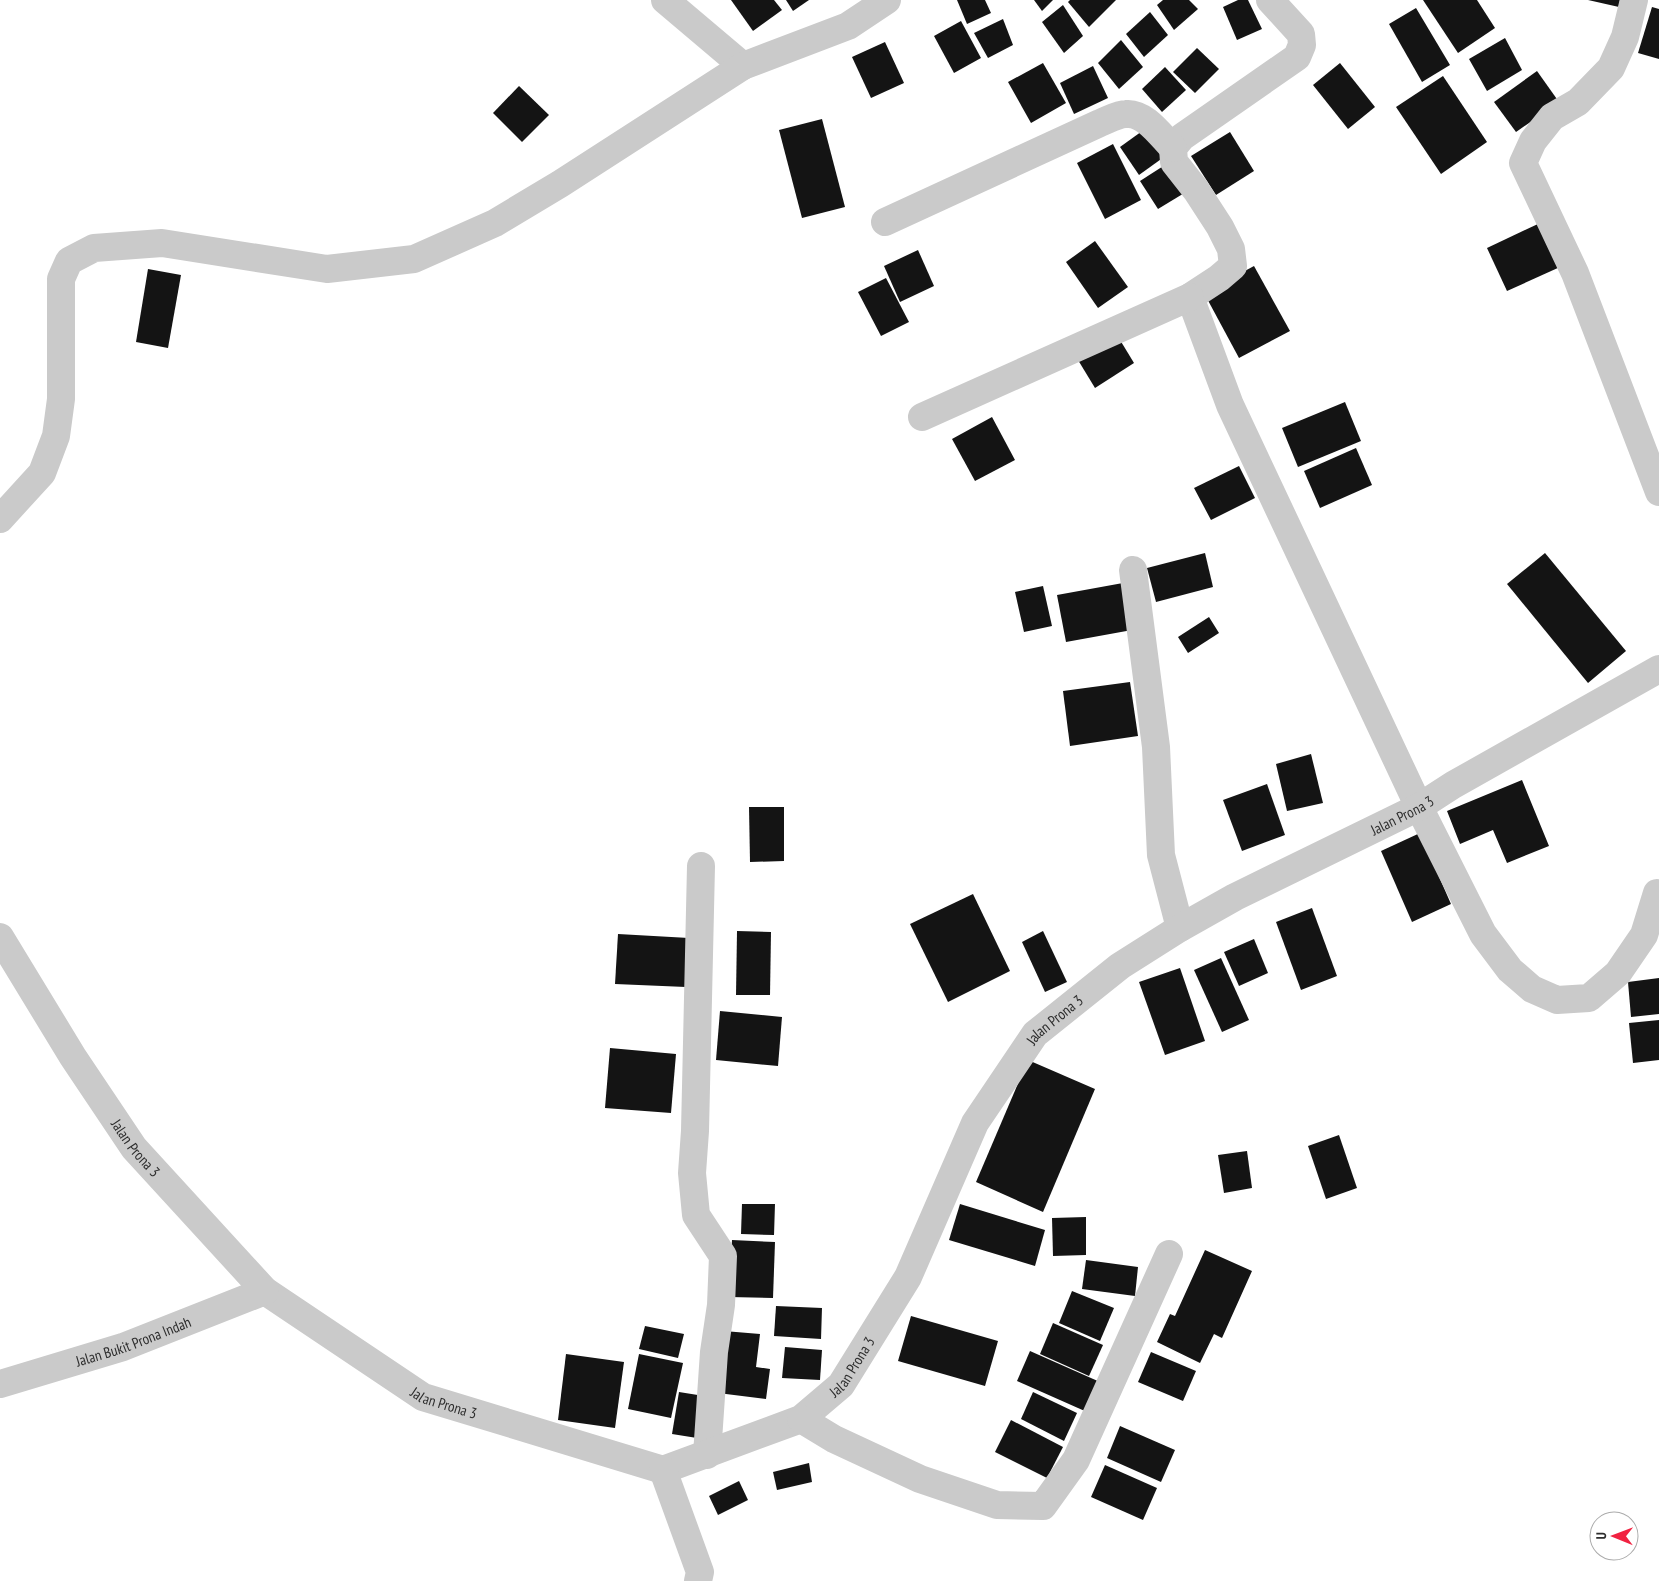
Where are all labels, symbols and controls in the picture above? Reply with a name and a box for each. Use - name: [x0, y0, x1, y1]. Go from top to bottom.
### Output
- street label: Jalan Prona 3: [1366, 791, 1437, 839]
- street label: Jalan Prona 3: [1021, 990, 1086, 1049]
- street label: Jalan Prona 3: [107, 1114, 165, 1180]
- street label: Jalan Bukit Prona Indah: [72, 1312, 193, 1370]
- street label: Jalan Prona 3: [824, 1333, 878, 1401]
- street label: Jalan Prona 3: [407, 1382, 479, 1422]
- north arrow: [1589, 1511, 1639, 1561]
- text: U: [1592, 1532, 1610, 1540]

